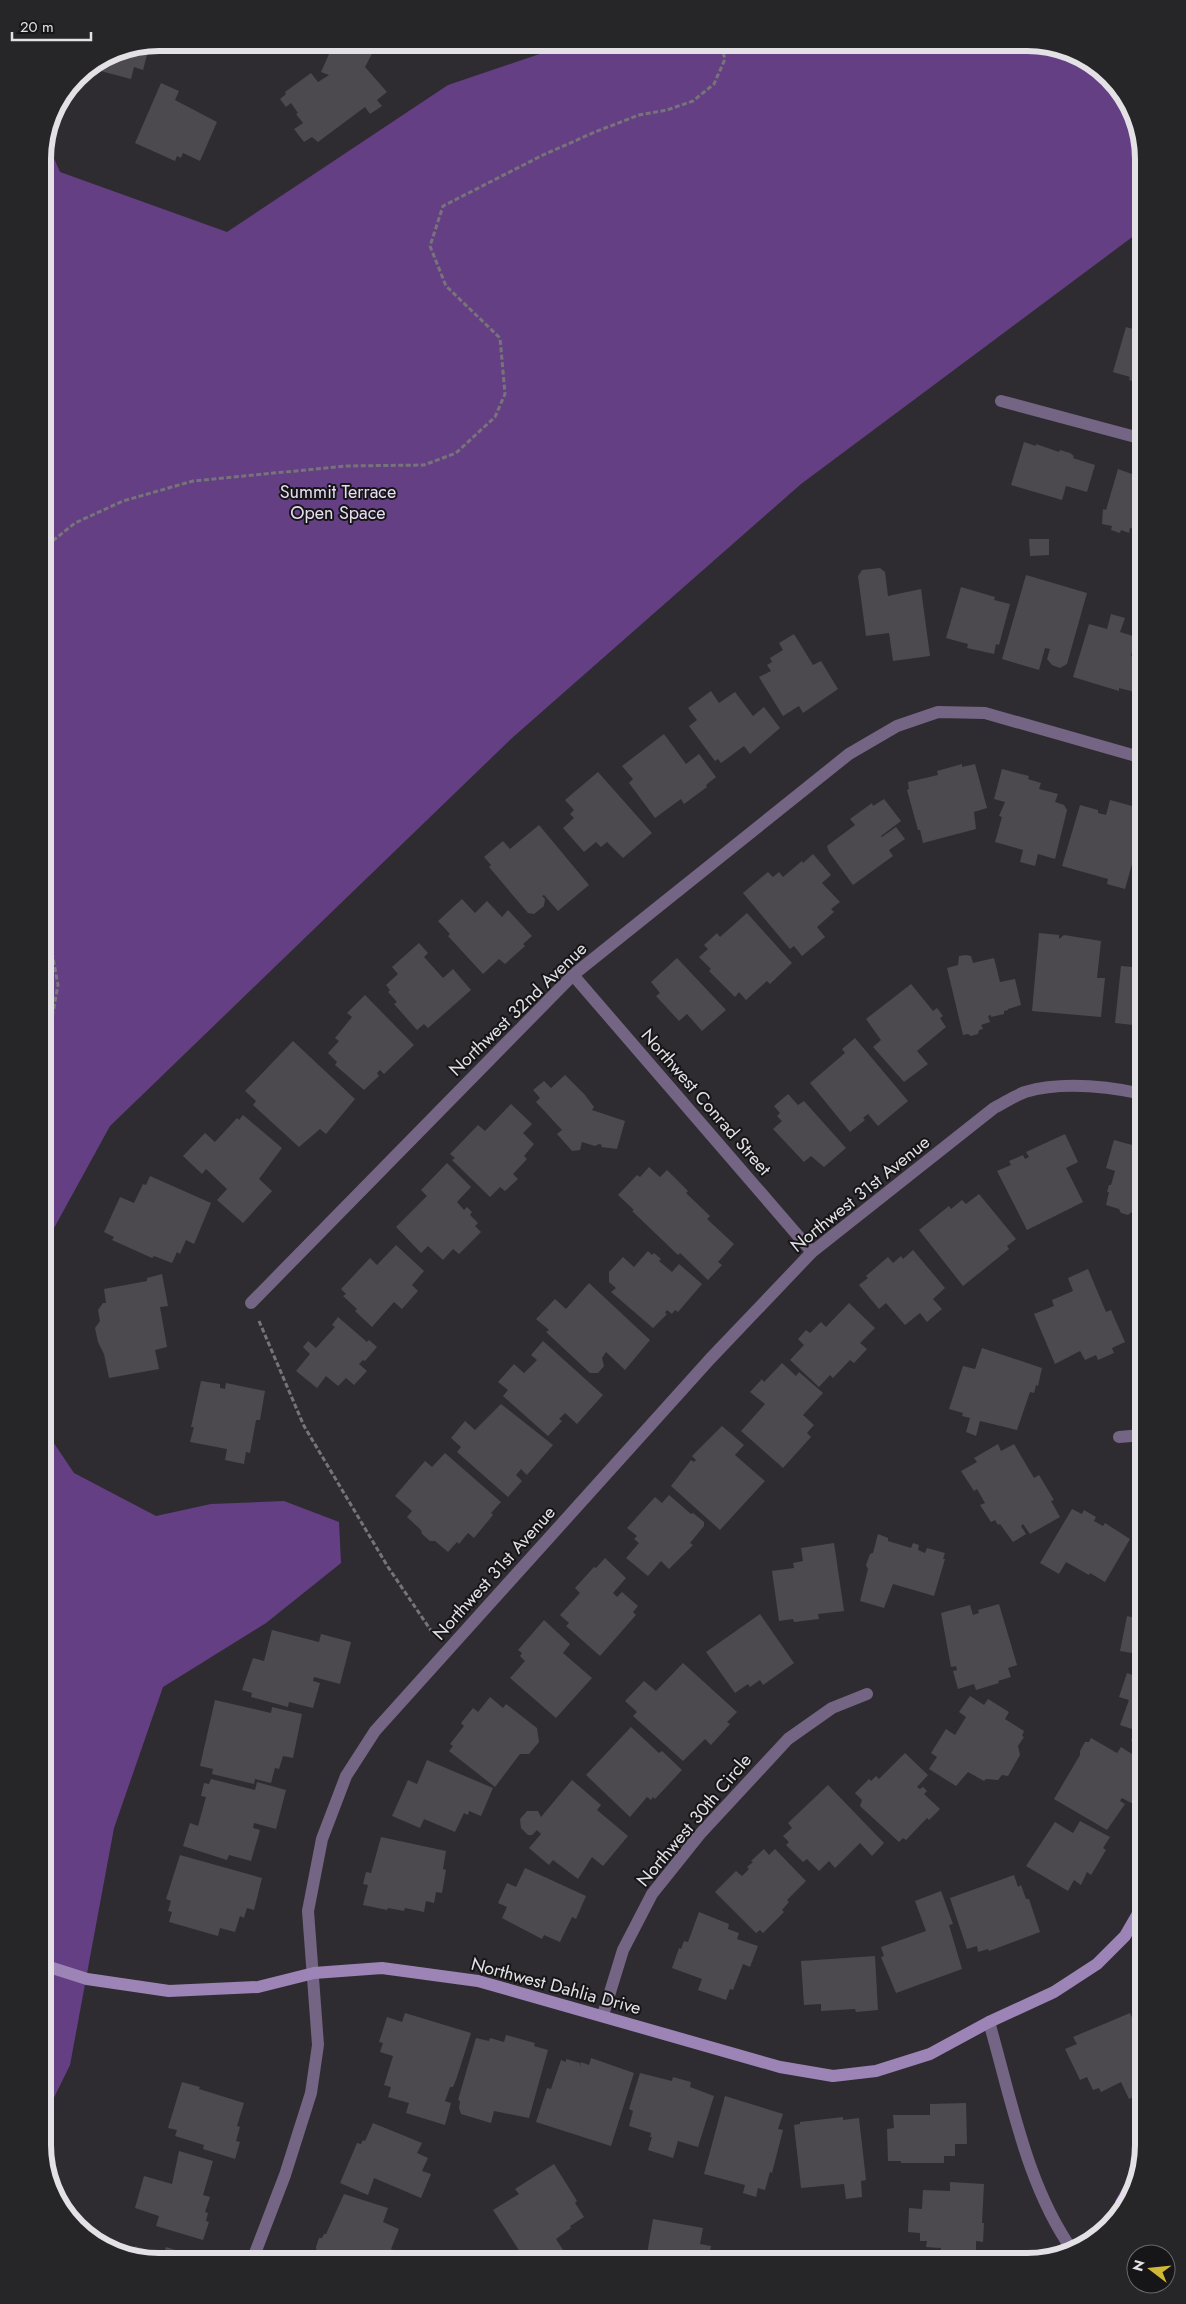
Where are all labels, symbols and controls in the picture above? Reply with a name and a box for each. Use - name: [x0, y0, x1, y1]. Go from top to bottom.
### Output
- scale bar: [12, 10, 91, 42]
- text: 20 m: [20, 16, 54, 38]
- park label: Summit Terrace Open Space: [280, 479, 396, 526]
- street label: Northwest 32nd Avenue: [443, 936, 593, 1082]
- street label: Northwest Conrad Street: [635, 1023, 778, 1182]
- street label: Northwest 31st Avenue: [785, 1130, 935, 1258]
- street label: Northwest 31st Avenue: [427, 1500, 561, 1646]
- street label: Northwest 30th Circle: [631, 1748, 757, 1892]
- street label: Northwest Dahlia Drive: [468, 1951, 644, 2021]
- north arrow: [1126, 2244, 1176, 2294]
- text: N: [1127, 2257, 1150, 2274]

